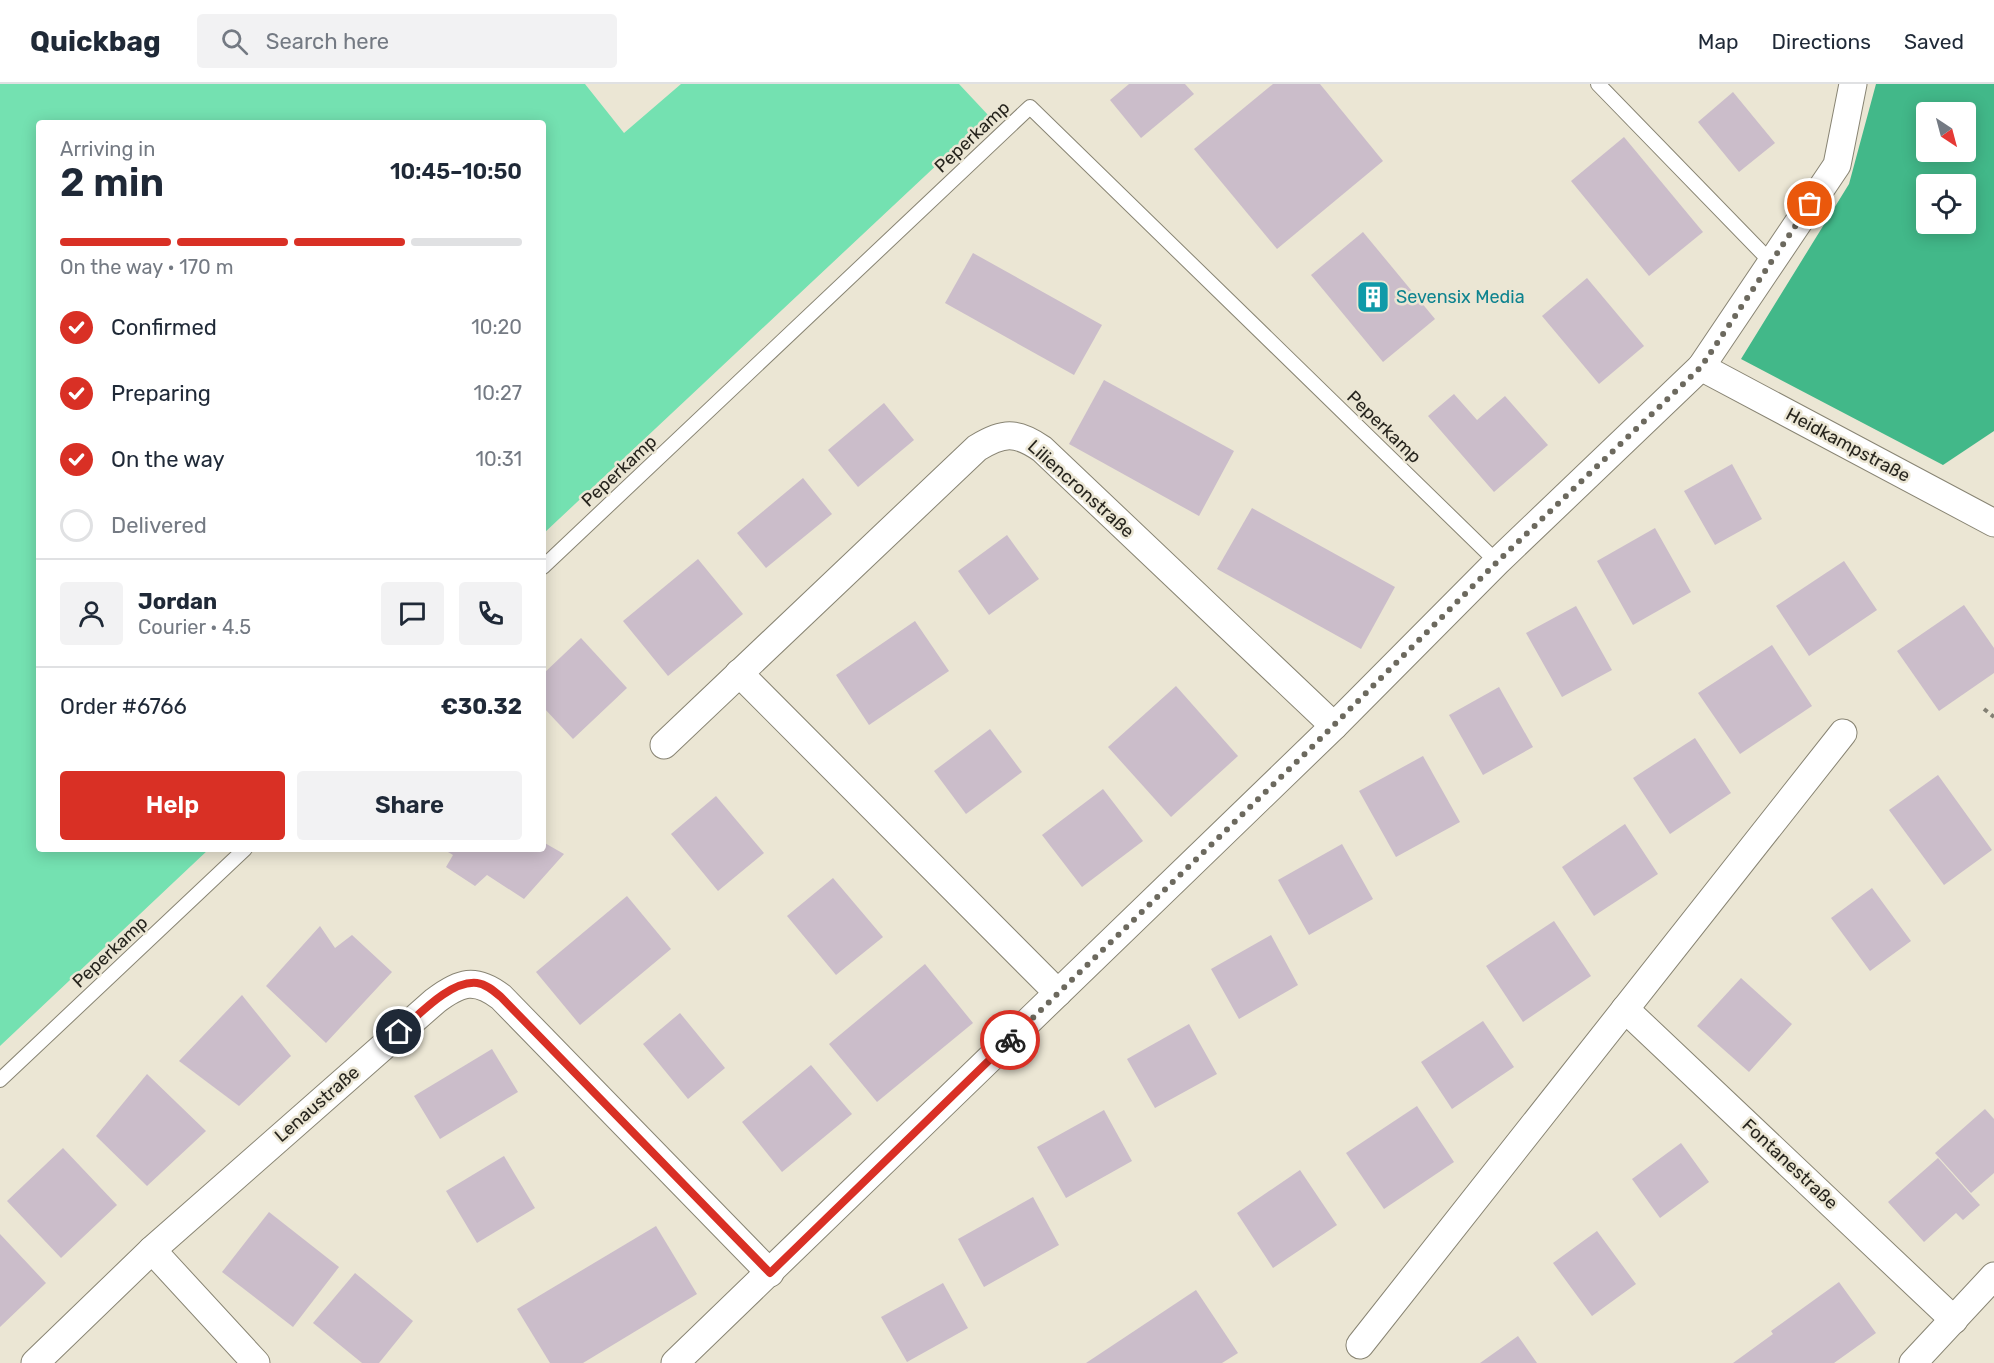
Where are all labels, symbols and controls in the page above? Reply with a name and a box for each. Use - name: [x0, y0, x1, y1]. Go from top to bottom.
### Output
- search box: [197, 14, 617, 68]
- text: Quickbag: [30, 25, 161, 58]
- icon: search: [218, 25, 251, 58]
- text: Search here: [266, 28, 389, 55]
- text: Map: [1698, 29, 1739, 54]
- text: Directions: [1772, 29, 1871, 54]
- text: Saved: [1904, 29, 1964, 54]
- street label: Peperkamp: [930, 97, 1014, 177]
- north arrow: [1916, 102, 1976, 162]
- map controls: [1916, 102, 1976, 234]
- text: Arriving in: [60, 137, 155, 161]
- text: 10:45–10:50: [390, 158, 522, 185]
- text: 2 min: [60, 160, 164, 206]
- button: locate: [1916, 174, 1976, 234]
- pin: [1784, 178, 1835, 229]
- icon: bag: [1793, 187, 1826, 220]
- text: On the way · 170 m: [60, 255, 233, 279]
- building icon: Sevensix Media: [1355, 279, 1391, 315]
- place label: Sevensix Media: [1396, 286, 1525, 308]
- icon: check: [60, 311, 93, 344]
- text: Confirmed: [111, 314, 217, 341]
- text: 10:20: [471, 315, 522, 339]
- icon: check: [60, 377, 93, 410]
- text: Preparing: [111, 380, 211, 407]
- text: 10:27: [474, 381, 522, 405]
- street label: Peperkamp: [1342, 386, 1426, 468]
- street label: Heidkampstraße: [1782, 403, 1914, 487]
- street label: Peperkamp: [577, 431, 661, 511]
- street label: Liliencronstraße: [1023, 435, 1139, 543]
- icon: check: [60, 443, 93, 476]
- text: On the way: [111, 446, 225, 473]
- text: 10:31: [475, 447, 522, 471]
- text: Delivered: [111, 512, 207, 539]
- button: person: [60, 582, 123, 645]
- button: chat: [381, 582, 444, 645]
- button: phone: [459, 582, 522, 645]
- text: Jordan: [138, 588, 217, 615]
- text: Courier · 4.5: [138, 615, 251, 639]
- text: Order #6766: [60, 693, 187, 720]
- text: €30.32: [440, 693, 522, 720]
- button: Help: [60, 771, 285, 840]
- button: Share: [297, 771, 522, 840]
- street label: Peperkamp: [68, 912, 152, 992]
- pin: [373, 1006, 424, 1057]
- courier: [980, 1010, 1040, 1070]
- icon: home: [382, 1015, 415, 1048]
- icon: bike: [994, 1024, 1027, 1057]
- street label: Lenaustraße: [270, 1061, 364, 1147]
- street label: Fontanestraße: [1738, 1114, 1842, 1214]

